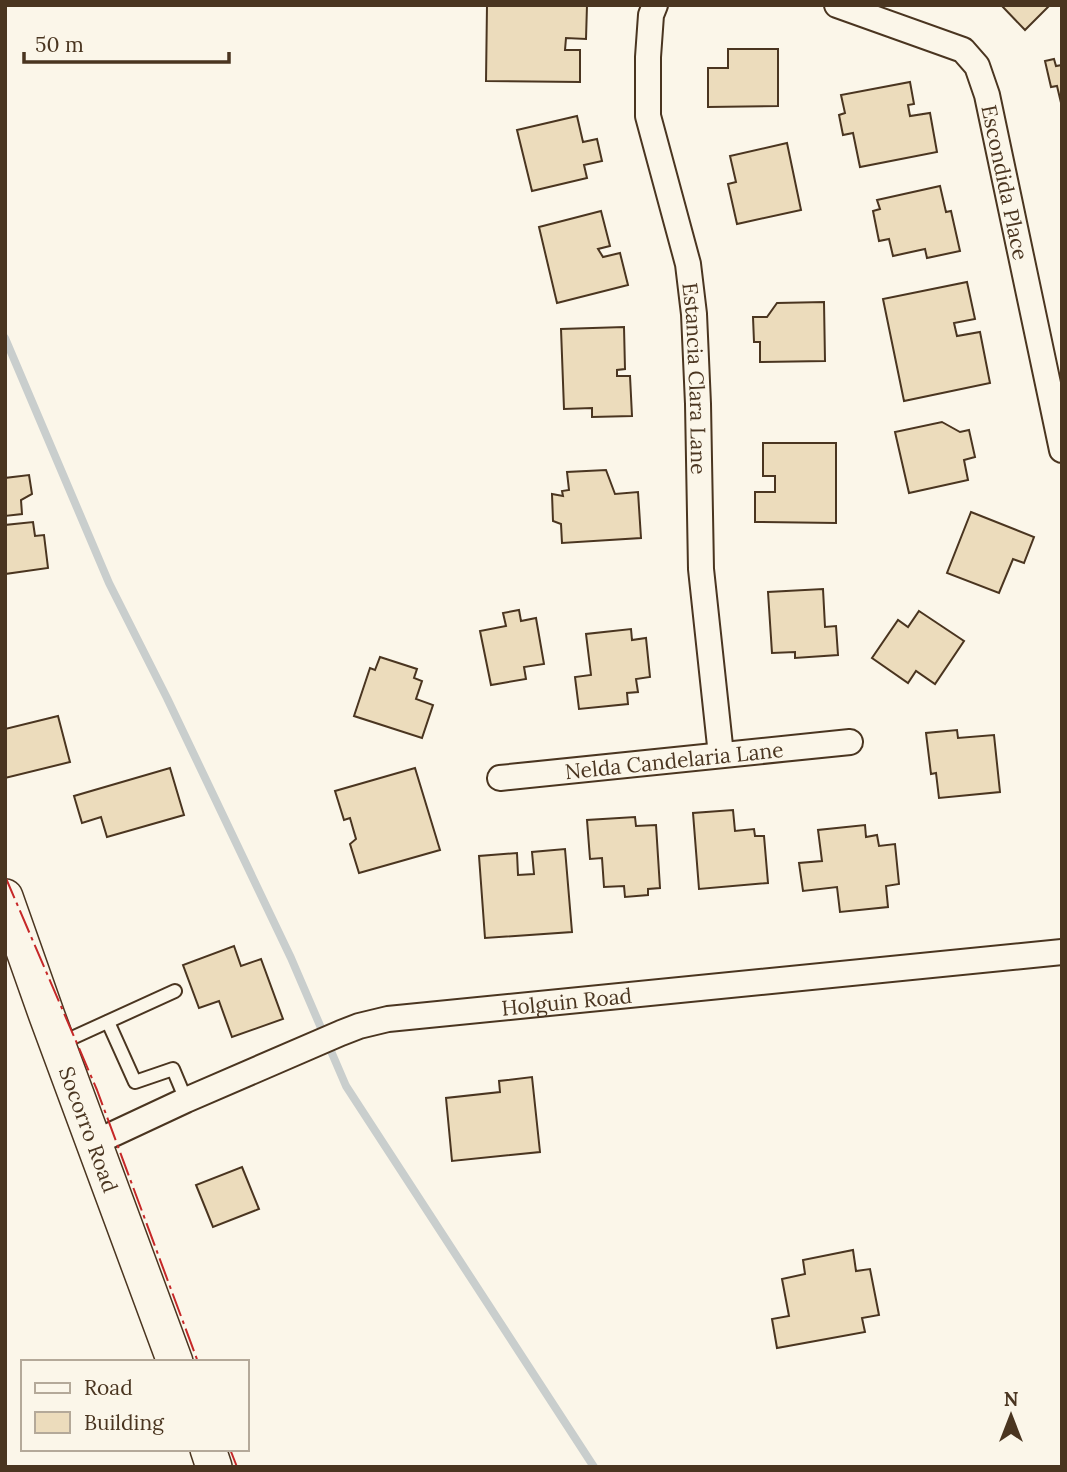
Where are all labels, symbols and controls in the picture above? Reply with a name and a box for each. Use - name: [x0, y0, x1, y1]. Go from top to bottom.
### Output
- scale bar: [24, 21, 229, 65]
- text: 50 m: [35, 31, 84, 58]
- street label: Escondida Place: [976, 102, 1035, 262]
- street label: Estancia Clara Lane: [677, 281, 713, 475]
- street label: Nelda Candelaria Lane: [563, 735, 785, 785]
- street label: Holguin Road: [500, 981, 633, 1021]
- street label: Socorro Road: [53, 1063, 125, 1196]
- legend: [21, 1360, 248, 1451]
- text: Road: [84, 1374, 133, 1401]
- north arrow: [976, 1381, 1046, 1451]
- text: N: [1004, 1387, 1019, 1411]
- text: Building: [84, 1409, 164, 1436]

